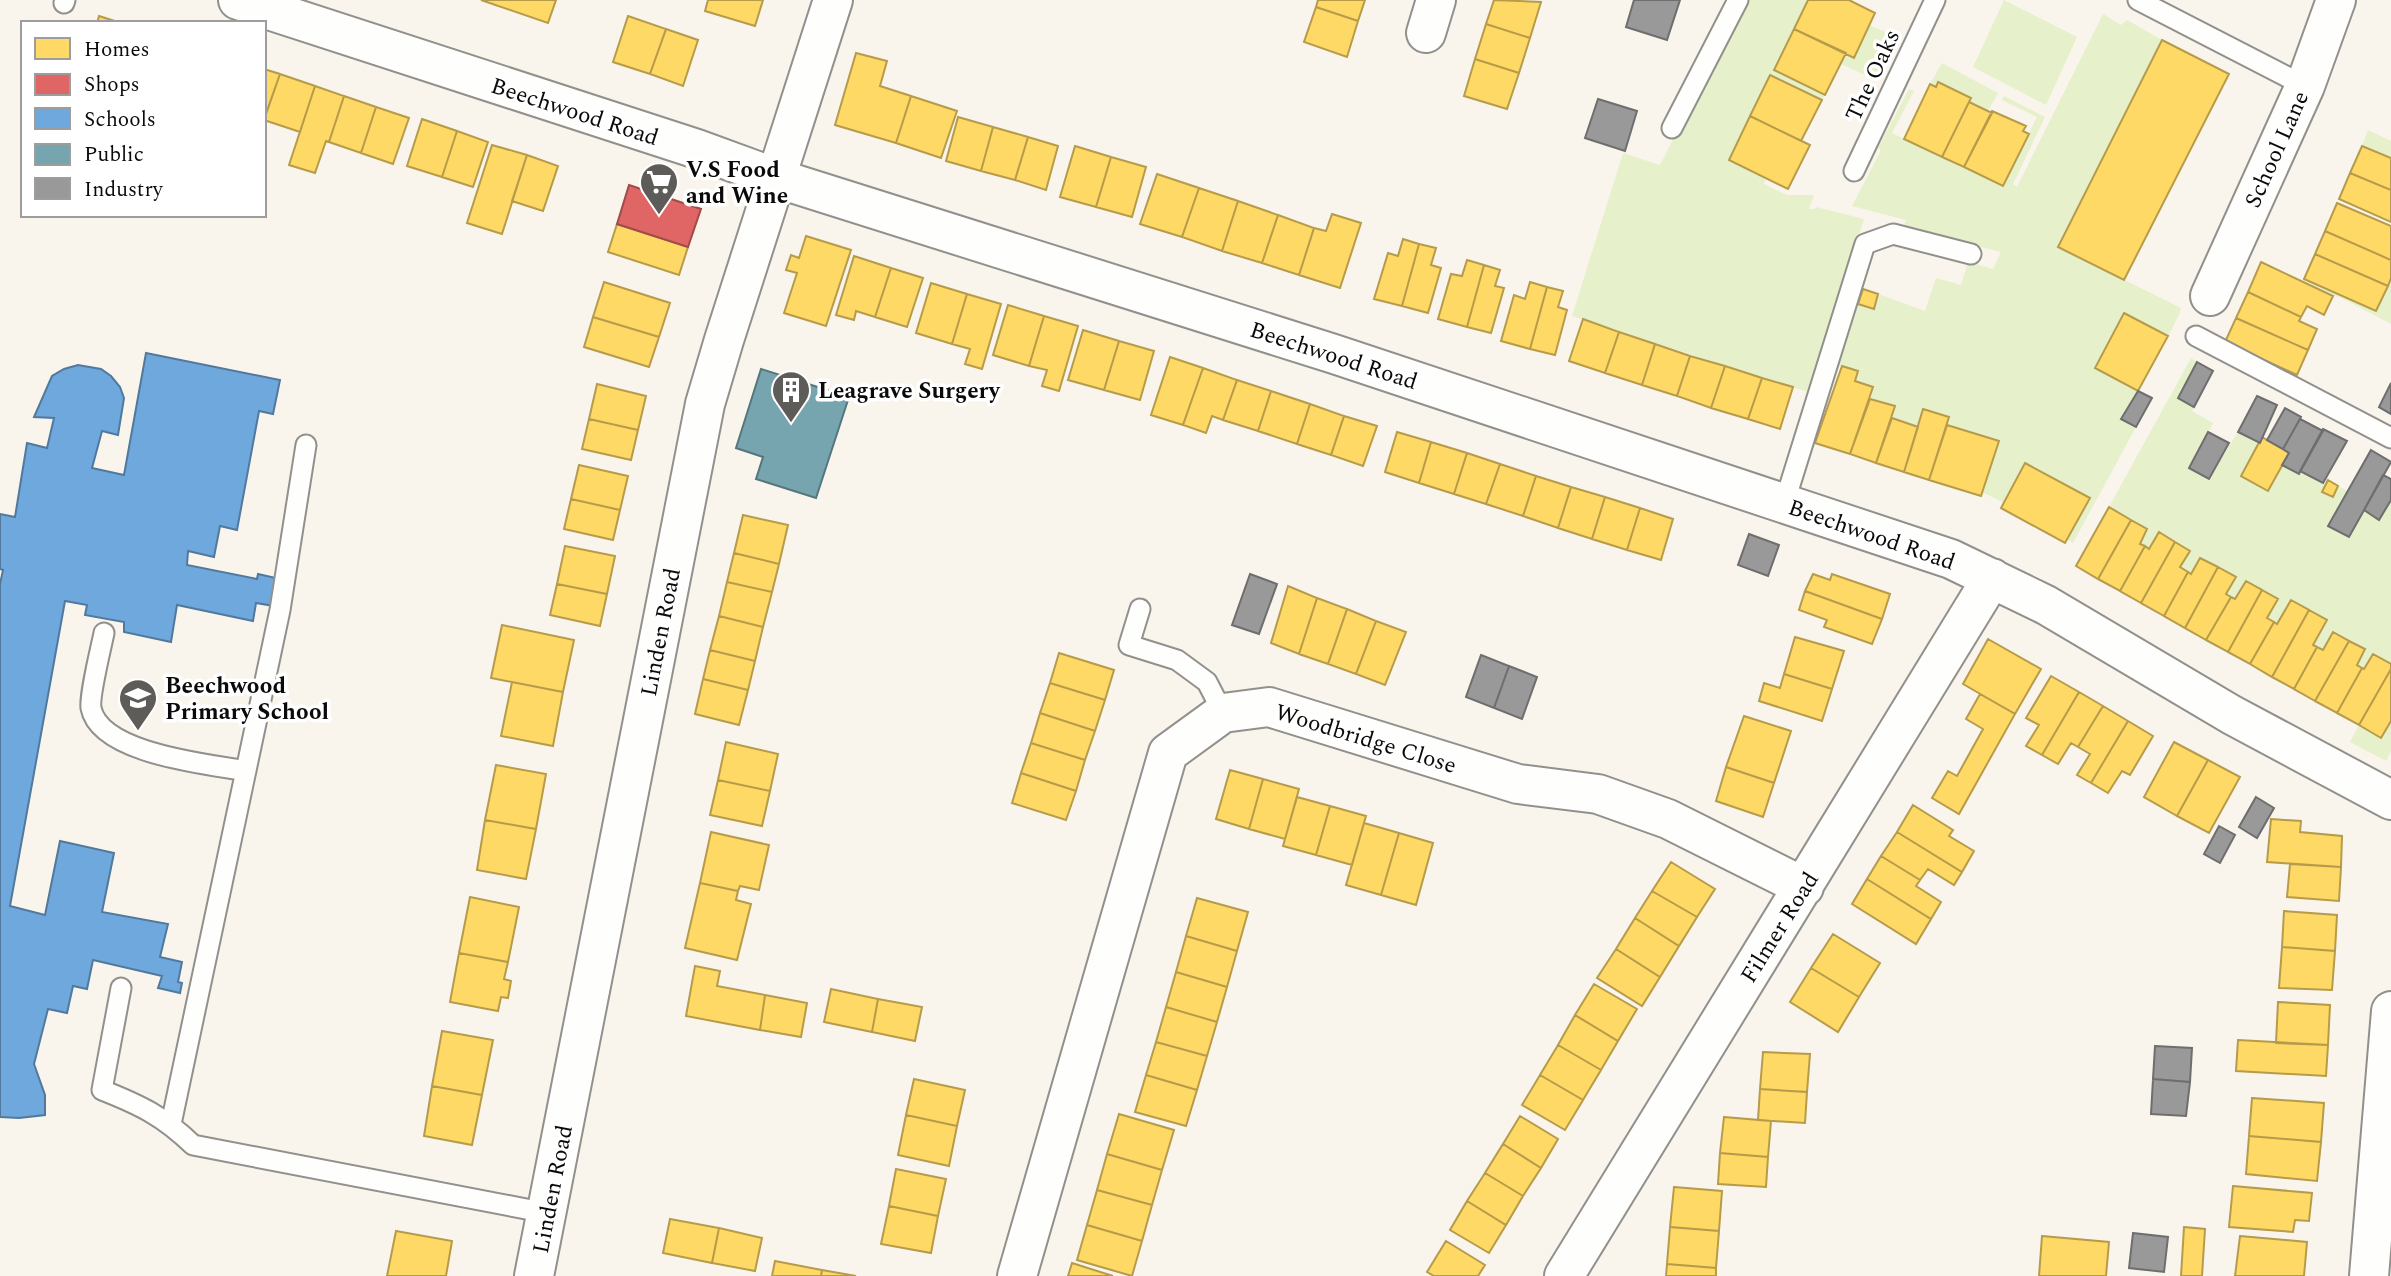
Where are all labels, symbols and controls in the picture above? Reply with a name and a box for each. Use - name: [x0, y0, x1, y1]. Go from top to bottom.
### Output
- legend: [21, 21, 266, 217]
- street label: The Oaks: [1837, 24, 1910, 127]
- text: Homes: [84, 34, 150, 66]
- text: Shops: [84, 69, 140, 101]
- street label: Beechwood Road: [486, 69, 663, 156]
- street label: School Lane: [2236, 85, 2319, 214]
- text: Schools: [84, 104, 156, 136]
- text: Public: [84, 139, 144, 171]
- place label: V.S Food and Wine: [686, 153, 788, 214]
- supermarket icon: V.S Food and Wine: [638, 161, 680, 216]
- text: Industry: [84, 174, 164, 206]
- street label: Beechwood Road: [1245, 313, 1422, 400]
- building icon: Leagrave Surgery: [770, 369, 812, 424]
- place label: Leagrave Surgery: [818, 374, 1001, 409]
- street label: Beechwood Road: [1783, 490, 1960, 580]
- street label: Linden Road: [632, 565, 691, 699]
- place label: Beechwood Primary School: [165, 669, 329, 730]
- school or university icon: Beechwood Primary School: [117, 677, 159, 732]
- street label: Woodbridge Close: [1270, 695, 1461, 784]
- street label: Filmer Road: [1732, 865, 1828, 990]
- street label: Linden Road: [524, 1122, 583, 1256]

